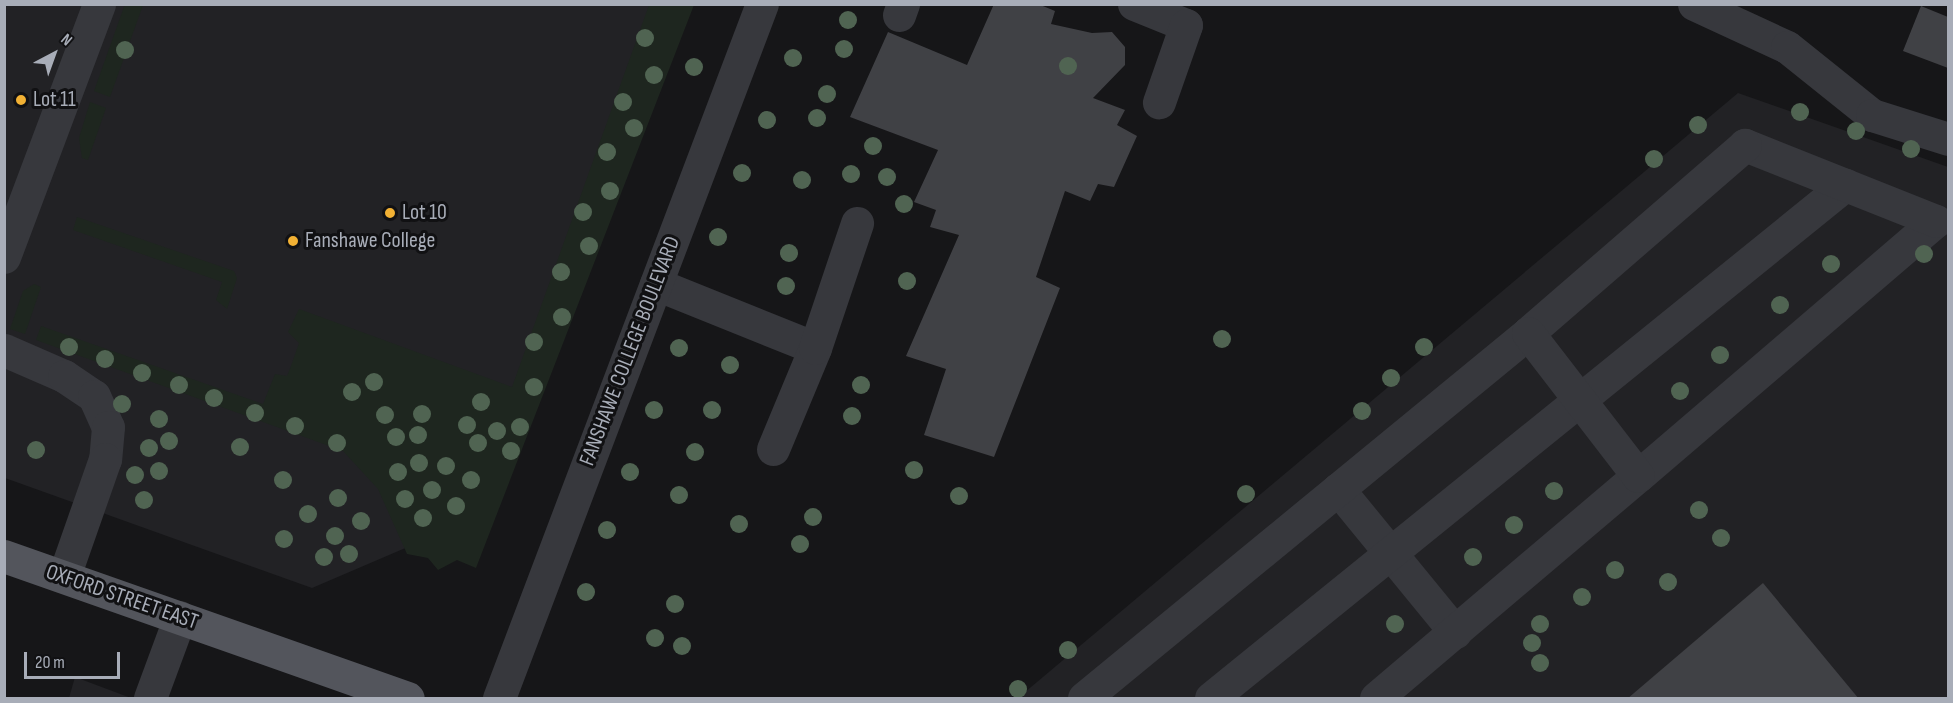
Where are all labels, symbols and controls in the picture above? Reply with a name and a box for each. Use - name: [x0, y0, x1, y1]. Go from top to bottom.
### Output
- north arrow: [24, 24, 84, 84]
- text: N: [57, 30, 76, 50]
- place label: Lot 11: [33, 87, 76, 113]
- marker: Lot 11: [14, 93, 28, 107]
- place label: Lot 10: [402, 200, 447, 226]
- marker: Lot 10: [383, 206, 397, 220]
- place label: Fanshawe College: [305, 228, 435, 254]
- street label: FANSHAWE COLLEGE BOULEVARD: [574, 233, 686, 469]
- marker: Fanshawe College: [286, 234, 300, 248]
- street label: OXFORD STREET EAST: [43, 559, 201, 635]
- scale bar: [27, 640, 123, 678]
- text: 20 m: [35, 652, 65, 673]

